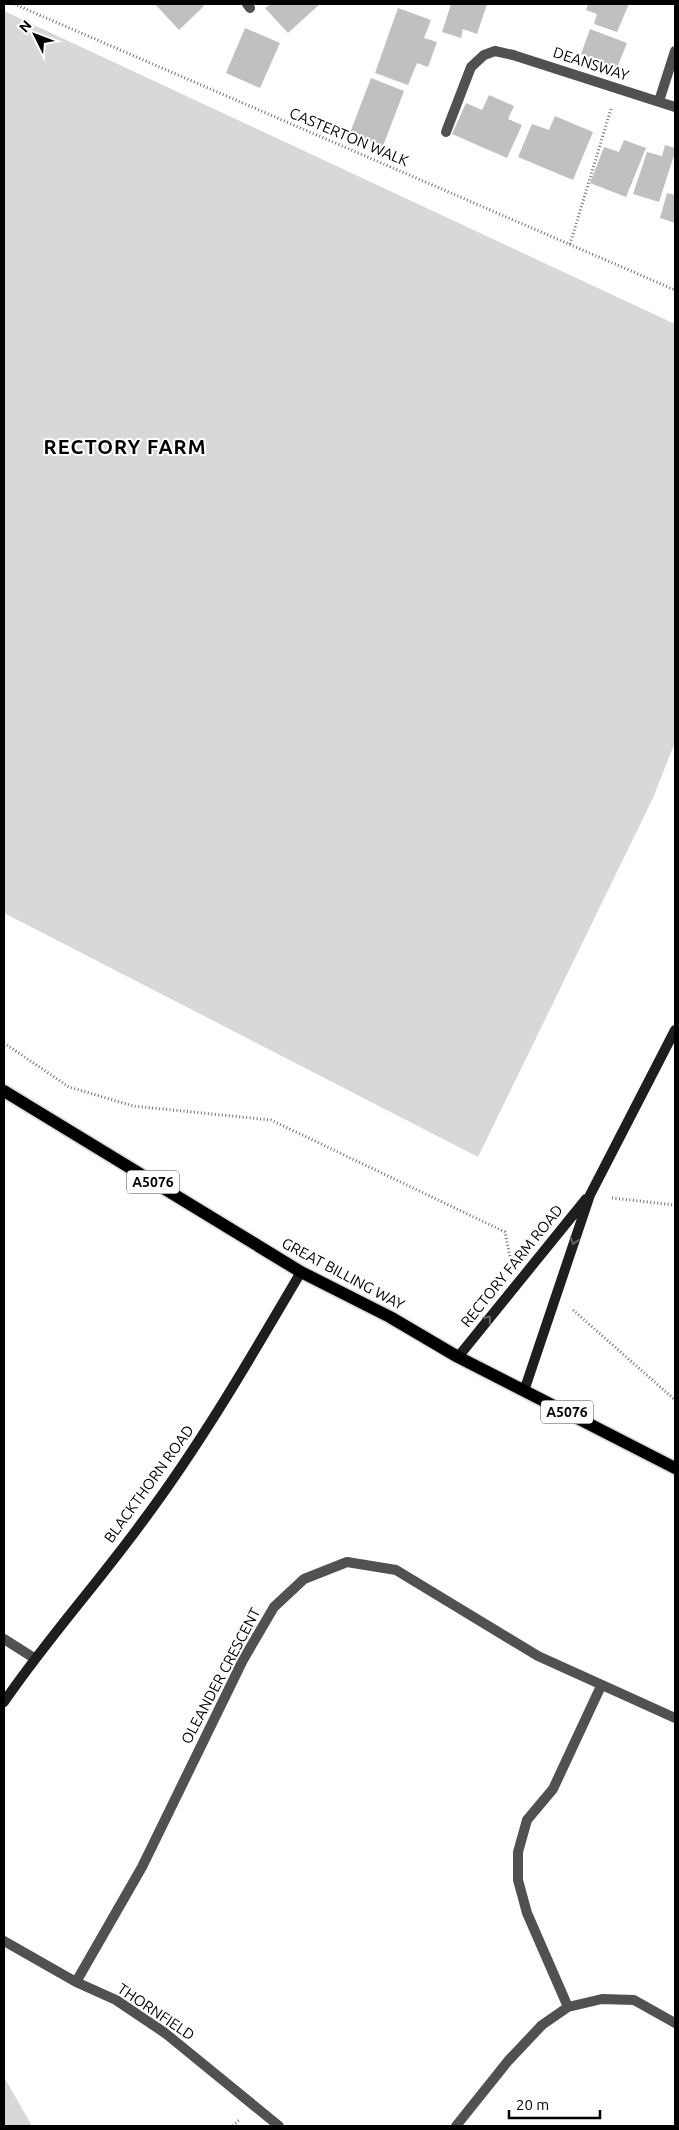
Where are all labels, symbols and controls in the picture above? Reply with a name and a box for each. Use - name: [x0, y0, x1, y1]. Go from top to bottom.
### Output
- north arrow: [10, 10, 60, 60]
- text: N: [16, 17, 35, 36]
- street label: DEANSWAY: [551, 43, 631, 84]
- street label: CASTERTON WALK: [287, 104, 411, 169]
- district label: RECTORY FARM: [44, 435, 206, 458]
- road number: A5076: [127, 1170, 179, 1194]
- street label: RECTORY FARM ROAD: [457, 1201, 566, 1330]
- street label: GREAT BILLING WAY: [279, 1234, 408, 1313]
- one-way arrow: [570, 1236, 580, 1245]
- one-way arrow: [482, 1315, 491, 1325]
- road number: A5076: [541, 1400, 593, 1424]
- street label: BLACKTHORN ROAD: [100, 1422, 197, 1546]
- street label: OLEANDER CRESCENT: [177, 1604, 264, 1747]
- street label: THORNFIELD: [115, 1980, 198, 2043]
- scale bar: [509, 2088, 600, 2120]
- text: 20 m: [516, 2096, 549, 2113]

